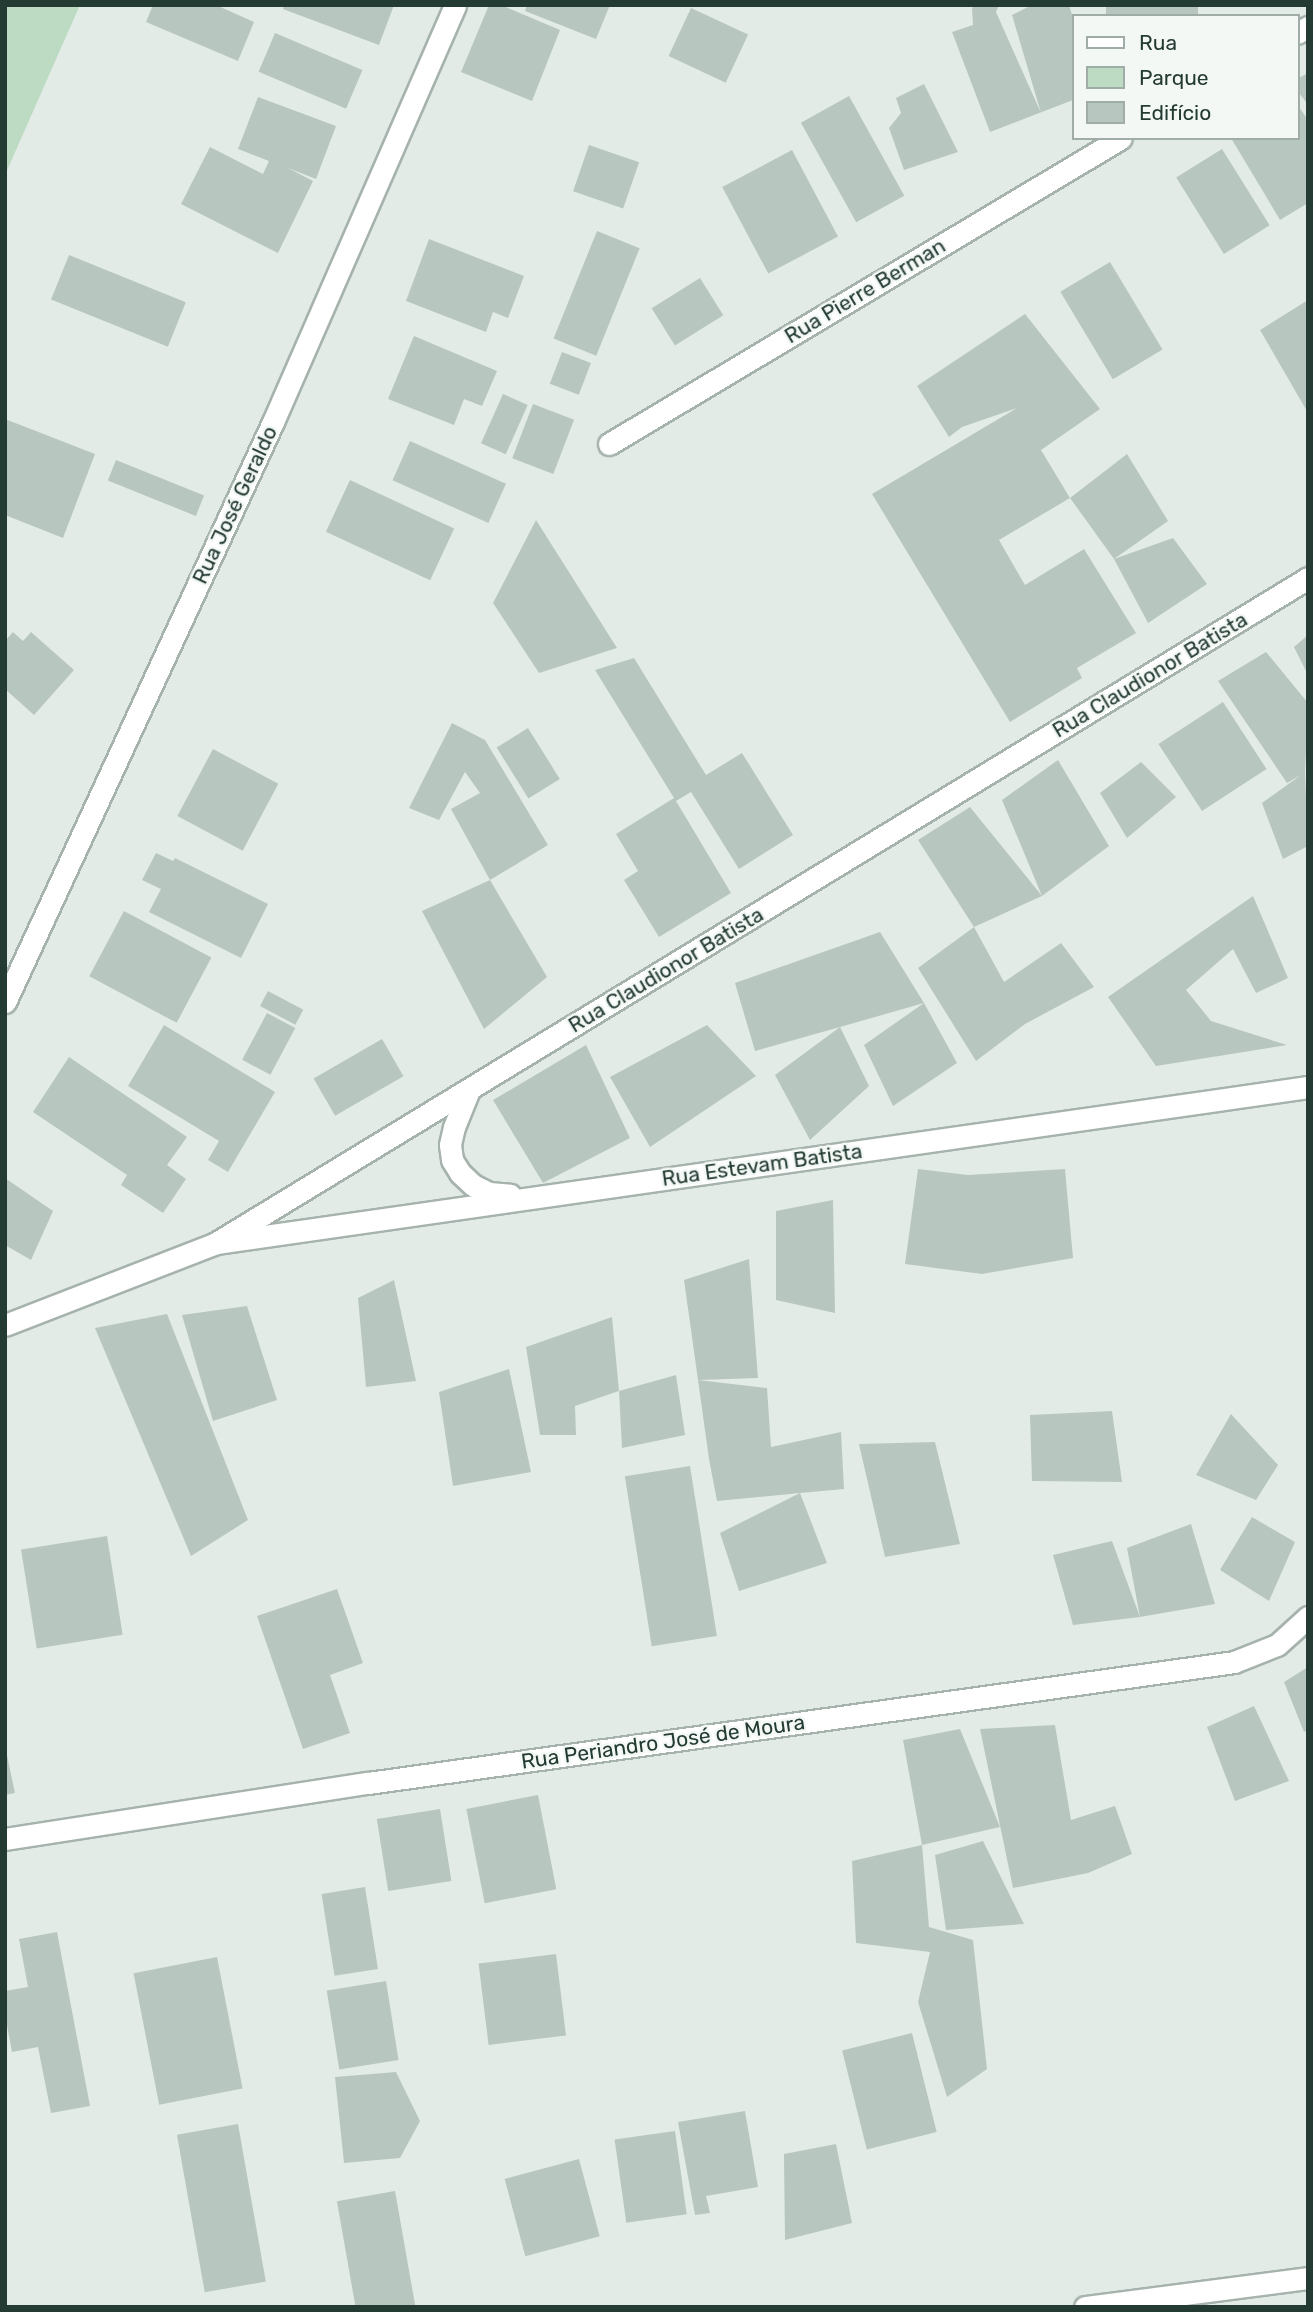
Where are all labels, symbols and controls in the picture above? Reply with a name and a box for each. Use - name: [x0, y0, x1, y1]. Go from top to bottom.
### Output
- legend: [1072, 14, 1299, 140]
- text: Rua: [1139, 30, 1177, 55]
- text: Parque: [1139, 65, 1209, 90]
- text: Edifício: [1139, 100, 1211, 125]
- street label: Rua Pierre Berman: [780, 233, 950, 349]
- street label: Rua José Geraldo: [187, 422, 283, 588]
- street label: Rua Claudionor Batista: [1048, 607, 1252, 743]
- street label: Rua Claudionor Batista: [564, 902, 768, 1038]
- street label: Rua Estevam Batista: [660, 1138, 864, 1192]
- street label: Rua Periandro José de Moura: [520, 1710, 806, 1774]

